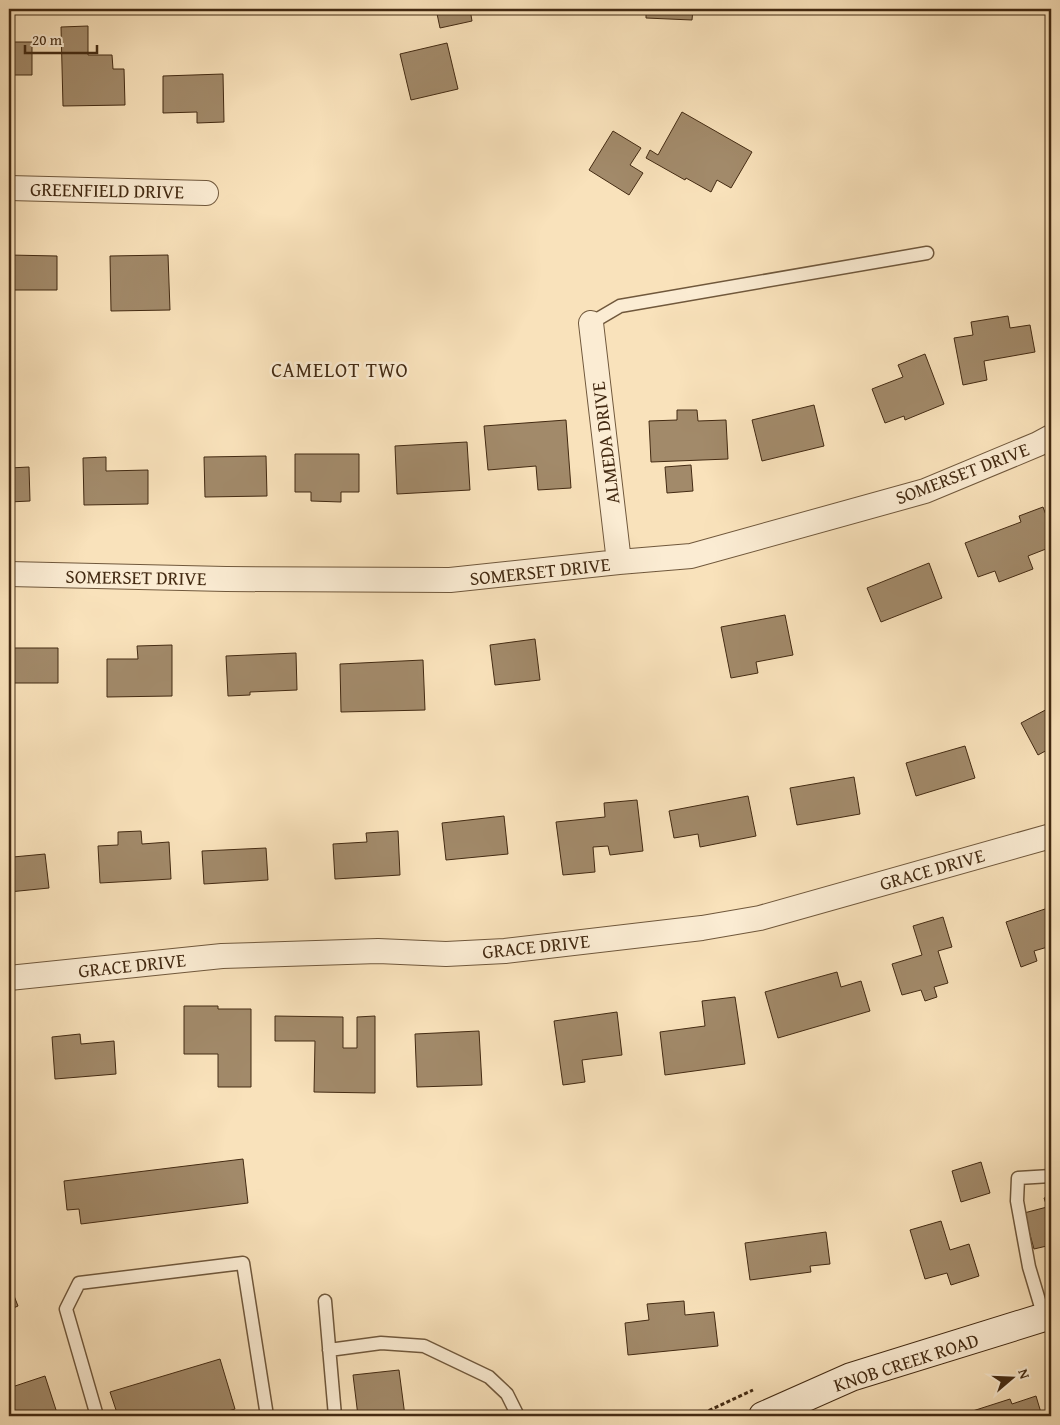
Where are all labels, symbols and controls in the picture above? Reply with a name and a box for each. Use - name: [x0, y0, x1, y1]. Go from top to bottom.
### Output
- scale bar: [25, 22, 98, 54]
- text: 20 m: [32, 29, 63, 50]
- street label: GREENFIELD DRIVE: [30, 175, 185, 205]
- district label: CAMELOT TWO: [271, 355, 409, 384]
- street label: ALMEDA DRIVE: [584, 380, 626, 506]
- street label: SOMERSET DRIVE: [891, 435, 1033, 511]
- street label: SOMERSET DRIVE: [468, 550, 612, 592]
- street label: SOMERSET DRIVE: [65, 562, 207, 592]
- street label: GRACE DRIVE: [876, 841, 988, 897]
- street label: GRACE DRIVE: [481, 926, 591, 966]
- street label: GRACE DRIVE: [77, 945, 187, 985]
- street label: KNOB CREEK ROAD: [830, 1325, 982, 1399]
- north arrow: [988, 1352, 1038, 1402]
- text: N: [1013, 1366, 1035, 1382]

